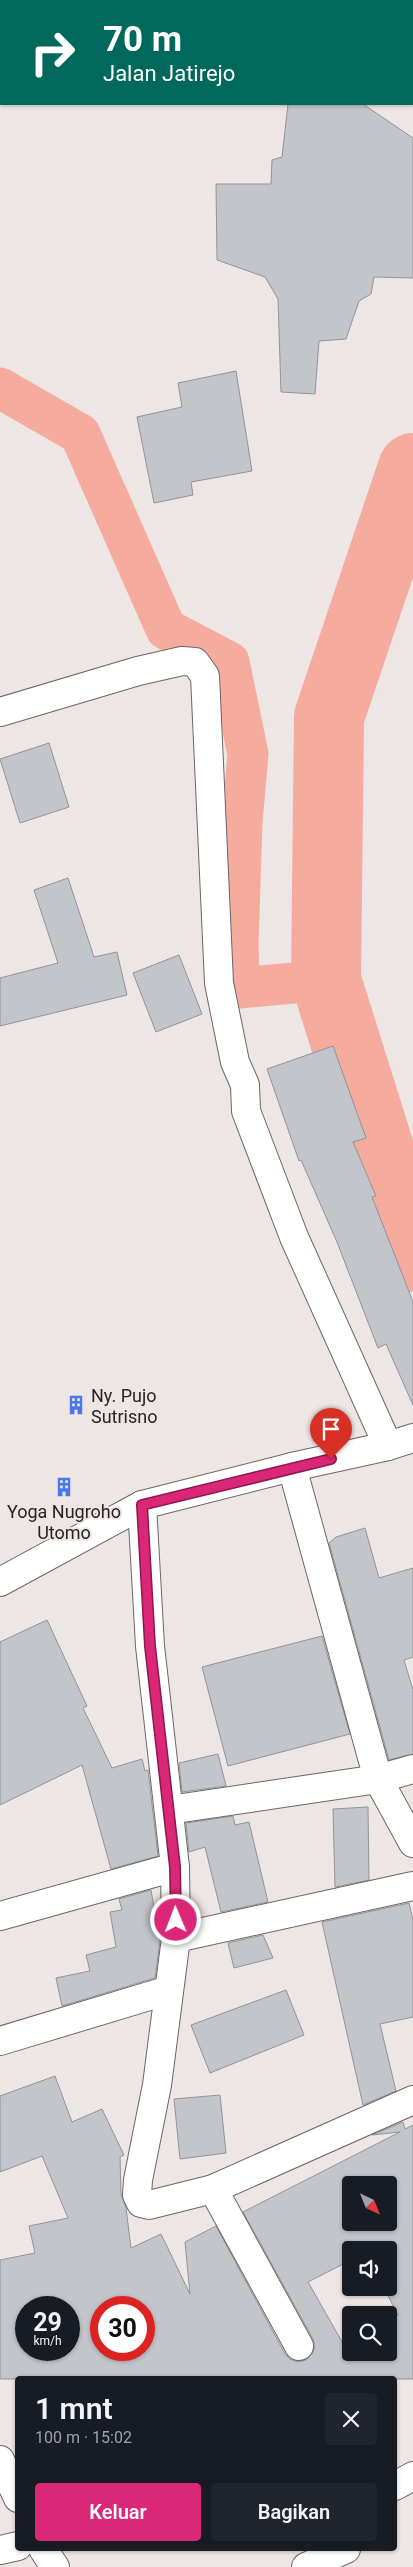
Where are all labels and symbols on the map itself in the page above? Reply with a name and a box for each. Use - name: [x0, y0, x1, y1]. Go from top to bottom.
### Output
- place label: Ny. Pujo Sutrisno: [91, 1385, 157, 1427]
- building icon: Ny. Pujo Sutrisno: [65, 1394, 87, 1416]
- pin: [310, 1408, 352, 1459]
- building icon: Yoga Nugroho Utomo: [53, 1476, 75, 1498]
- place label: Yoga Nugroho Utomo: [7, 1501, 121, 1543]
- position arrow: [149, 1893, 201, 1945]
- north arrow: [342, 2176, 398, 2231]
- speed limit sign: 30: [90, 2296, 155, 2361]

